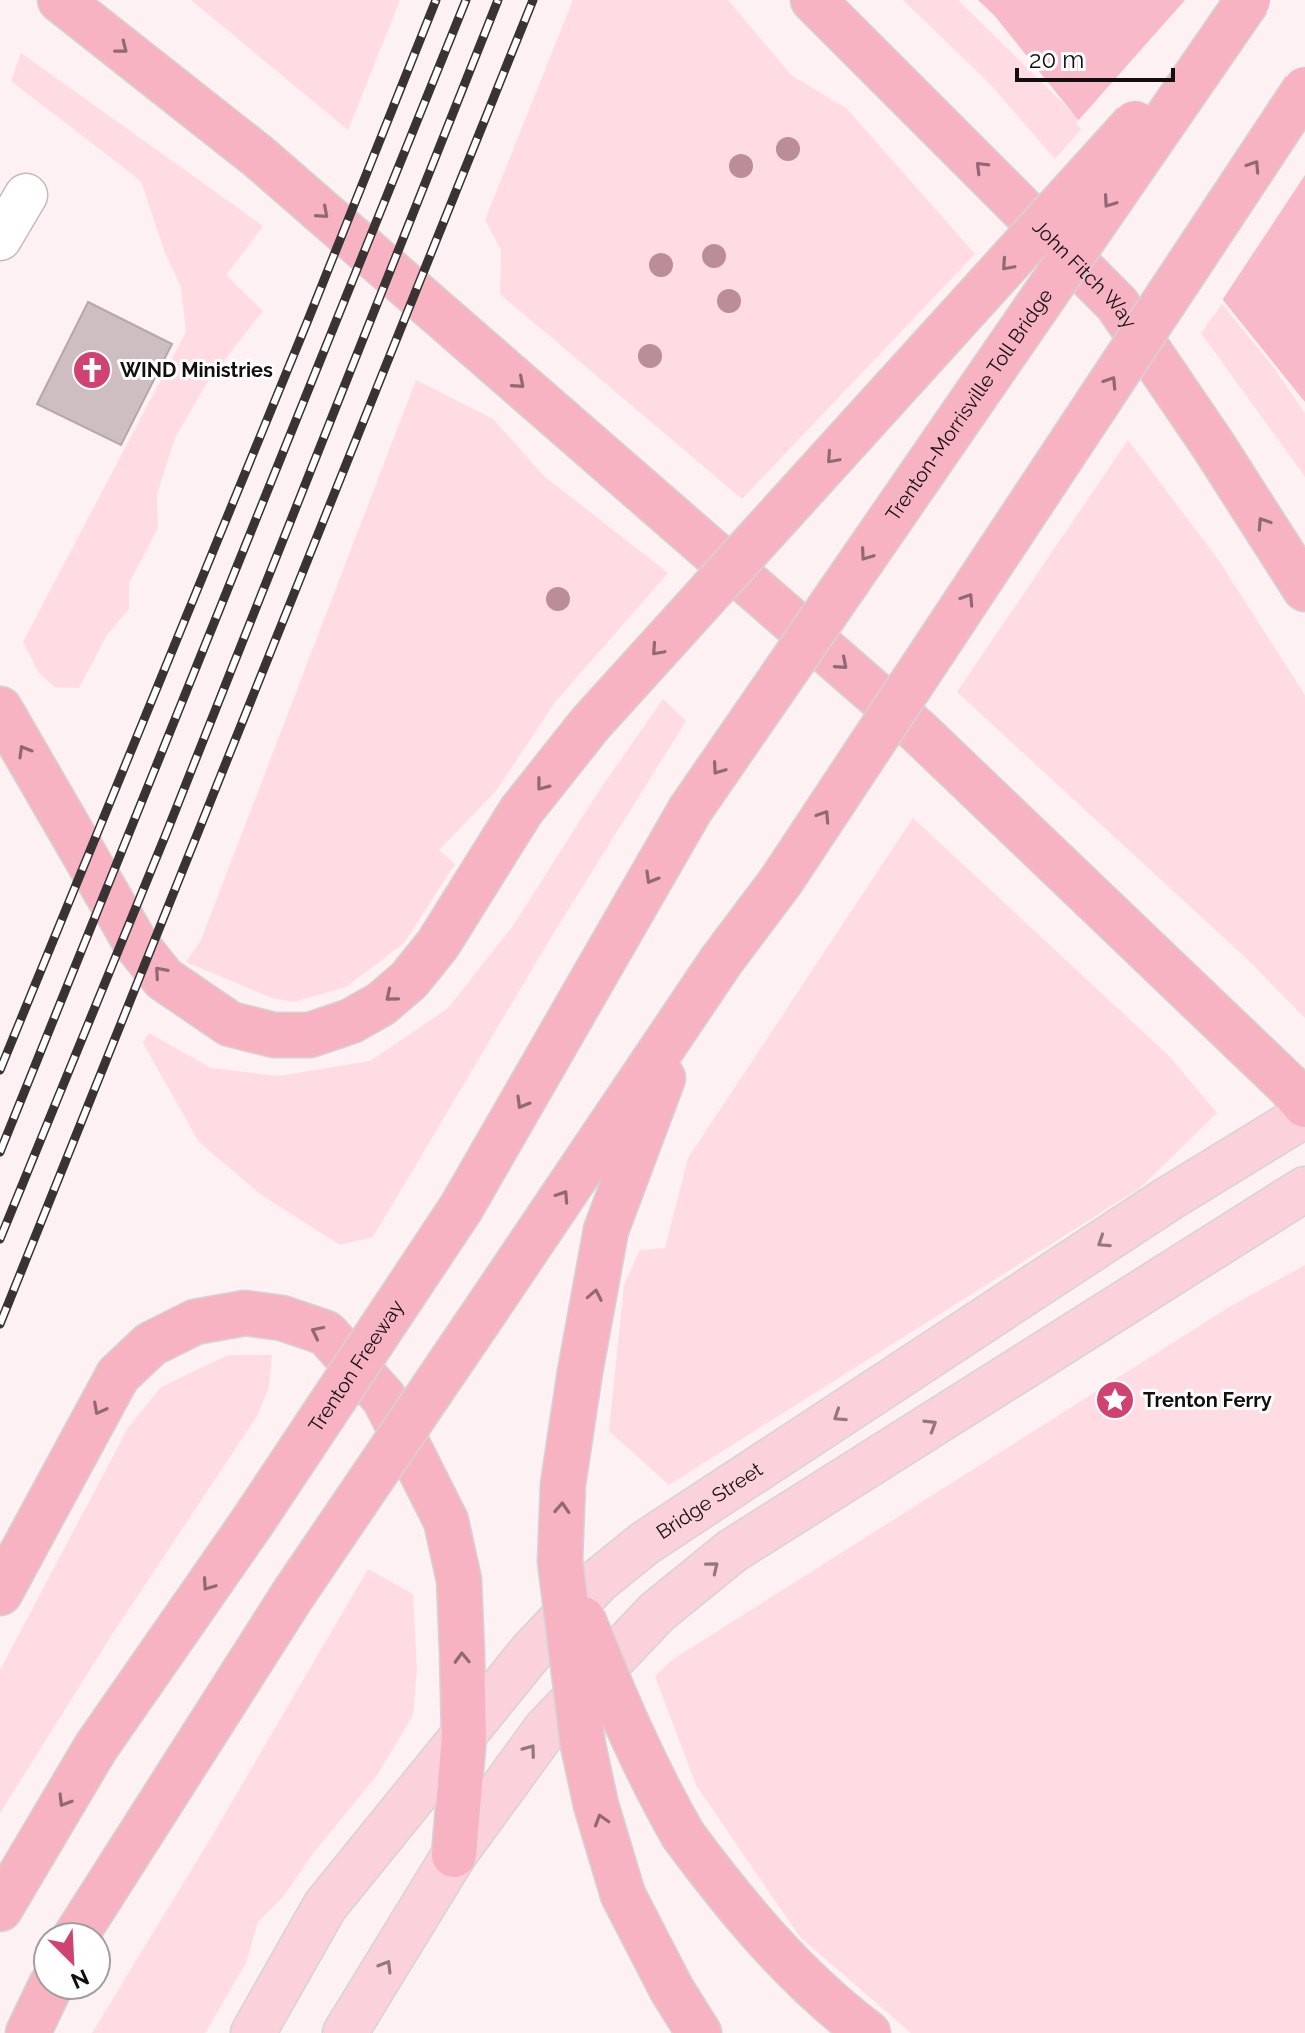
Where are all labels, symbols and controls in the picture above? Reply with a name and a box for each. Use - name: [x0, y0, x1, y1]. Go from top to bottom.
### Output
- scale bar: [1017, 32, 1173, 82]
- one-way arrow: [113, 39, 128, 53]
- text: 20 m: [1029, 45, 1084, 74]
- one-way arrow: [1245, 160, 1260, 174]
- one-way arrow: [976, 162, 990, 176]
- one-way arrow: [1103, 194, 1118, 208]
- one-way arrow: [314, 203, 328, 217]
- street label: John Fitch Way: [1028, 215, 1142, 333]
- one-way arrow: [1001, 256, 1016, 270]
- street label: Trenton-Morrisville Toll Bridge: [881, 284, 1058, 526]
- church icon: WIND Ministries: [71, 349, 113, 391]
- place label: WIND Ministries: [120, 358, 273, 382]
- one-way arrow: [510, 374, 525, 388]
- one-way arrow: [1101, 377, 1116, 391]
- one-way arrow: [827, 448, 841, 463]
- one-way arrow: [1257, 517, 1272, 532]
- one-way arrow: [860, 546, 875, 560]
- one-way arrow: [958, 594, 973, 608]
- one-way arrow: [652, 641, 666, 655]
- one-way arrow: [833, 654, 847, 669]
- one-way arrow: [18, 745, 34, 760]
- one-way arrow: [713, 760, 728, 774]
- one-way arrow: [537, 776, 551, 791]
- one-way arrow: [814, 811, 829, 825]
- one-way arrow: [645, 869, 661, 883]
- one-way arrow: [155, 967, 169, 982]
- one-way arrow: [386, 986, 400, 1001]
- one-way arrow: [516, 1094, 532, 1109]
- one-way arrow: [553, 1190, 568, 1204]
- one-way arrow: [1098, 1232, 1112, 1247]
- one-way arrow: [586, 1289, 603, 1302]
- street label: Trenton Freeway: [303, 1295, 409, 1437]
- one-way arrow: [311, 1326, 325, 1342]
- place icon: Trenton Ferry: [1094, 1379, 1136, 1421]
- place label: Trenton Ferry: [1143, 1388, 1272, 1412]
- one-way arrow: [94, 1401, 109, 1416]
- one-way arrow: [834, 1406, 848, 1421]
- one-way arrow: [922, 1419, 937, 1434]
- street label: Bridge Street: [652, 1457, 767, 1544]
- one-way arrow: [554, 1501, 571, 1514]
- one-way arrow: [704, 1562, 719, 1576]
- one-way arrow: [203, 1577, 218, 1591]
- one-way arrow: [453, 1651, 471, 1664]
- one-way arrow: [520, 1745, 535, 1759]
- one-way arrow: [58, 1792, 74, 1807]
- one-way arrow: [594, 1814, 610, 1827]
- north arrow: [32, 1921, 112, 2001]
- one-way arrow: [376, 1960, 392, 1975]
- text: N: [67, 1964, 93, 1995]

